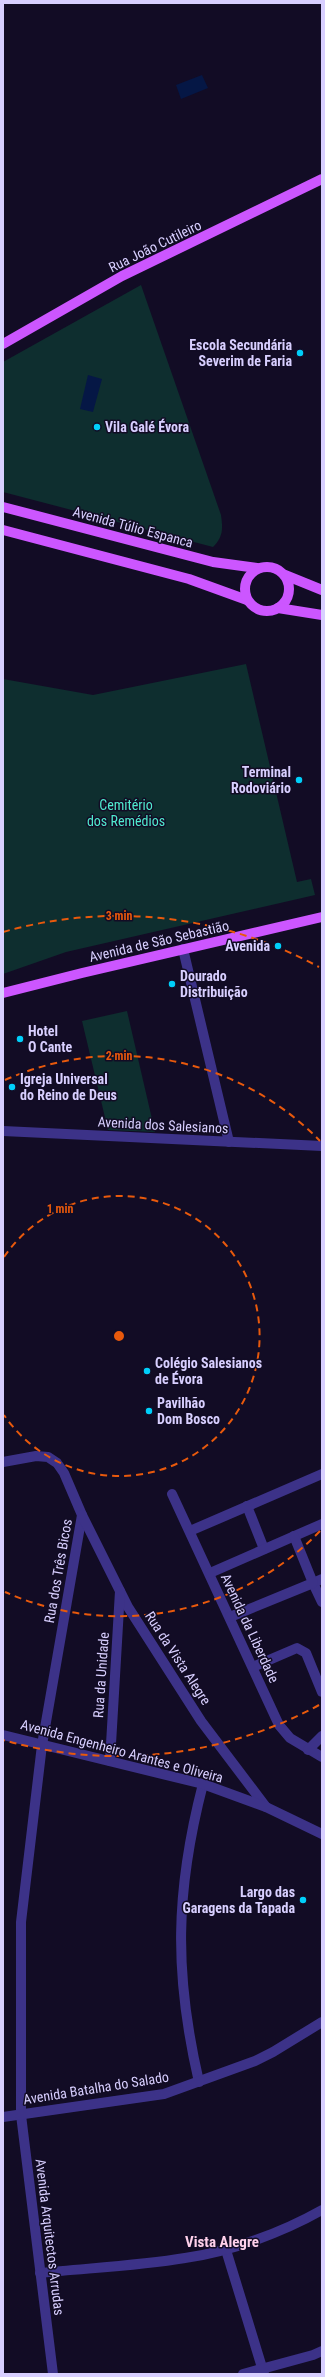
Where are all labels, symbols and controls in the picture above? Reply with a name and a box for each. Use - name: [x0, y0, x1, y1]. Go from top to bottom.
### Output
- street label: Rua João Cutileiro: [106, 217, 204, 275]
- place label: Escola Secundária Severim de Faria: [189, 337, 292, 369]
- marker: Escola Secundária Severim de Faria: [295, 348, 305, 358]
- place label: Vila Galé Évora: [105, 418, 189, 435]
- marker: Vila Galé Évora: [92, 422, 102, 432]
- street label: Avenida Túlio Espanca: [71, 503, 195, 551]
- place label: Terminal Rodoviário: [231, 764, 291, 796]
- marker: Terminal Rodoviário: [294, 775, 304, 785]
- park label: Cemitério dos Remédios: [87, 797, 165, 829]
- text: 3 min: [106, 909, 132, 923]
- street label: Avenida de São Sebastião: [88, 917, 230, 965]
- place label: Avenida: [225, 938, 270, 954]
- marker: Avenida: [273, 941, 283, 951]
- place label: Dourado Distribuição: [180, 968, 248, 1000]
- marker: Dourado Distribuição: [167, 979, 177, 989]
- place label: Hotel O Cante: [28, 1023, 72, 1055]
- marker: Hotel O Cante: [15, 1034, 25, 1044]
- text: 2 min: [106, 1049, 132, 1063]
- place label: Igreja Universal do Reino de Deus: [20, 1071, 117, 1103]
- marker: Igreja Universal do Reino de Deus: [7, 1082, 17, 1092]
- street label: Avenida dos Salesianos: [97, 1114, 229, 1136]
- text: 1 min: [47, 1202, 73, 1216]
- centre of rings: [112, 1329, 126, 1343]
- place label: Colégio Salesianos de Évora: [155, 1355, 262, 1387]
- marker: Colégio Salesianos de Évora: [142, 1366, 152, 1376]
- place label: Pavilhão Dom Bosco: [157, 1395, 220, 1427]
- marker: Pavilhão Dom Bosco: [144, 1406, 154, 1416]
- street label: Rua dos Três Bicos: [41, 1518, 75, 1624]
- street label: Avenida da Liberdade: [218, 1571, 282, 1685]
- street label: Rua da Vista Alegre: [142, 1608, 214, 1708]
- street label: Rua da Unidade: [90, 1631, 112, 1718]
- street label: Avenida Engenheiro Arantes e Oliveira: [19, 1716, 225, 1786]
- place label: Largo das Garagens da Tapada: [182, 1884, 295, 1916]
- marker: Largo das Garagens da Tapada: [298, 1895, 308, 1905]
- street label: Avenida Batalha do Salado: [22, 2069, 170, 2107]
- street label: Avenida Arquitectos Arrudas: [32, 2158, 68, 2316]
- district label: Vista Alegre: [185, 2233, 259, 2251]

